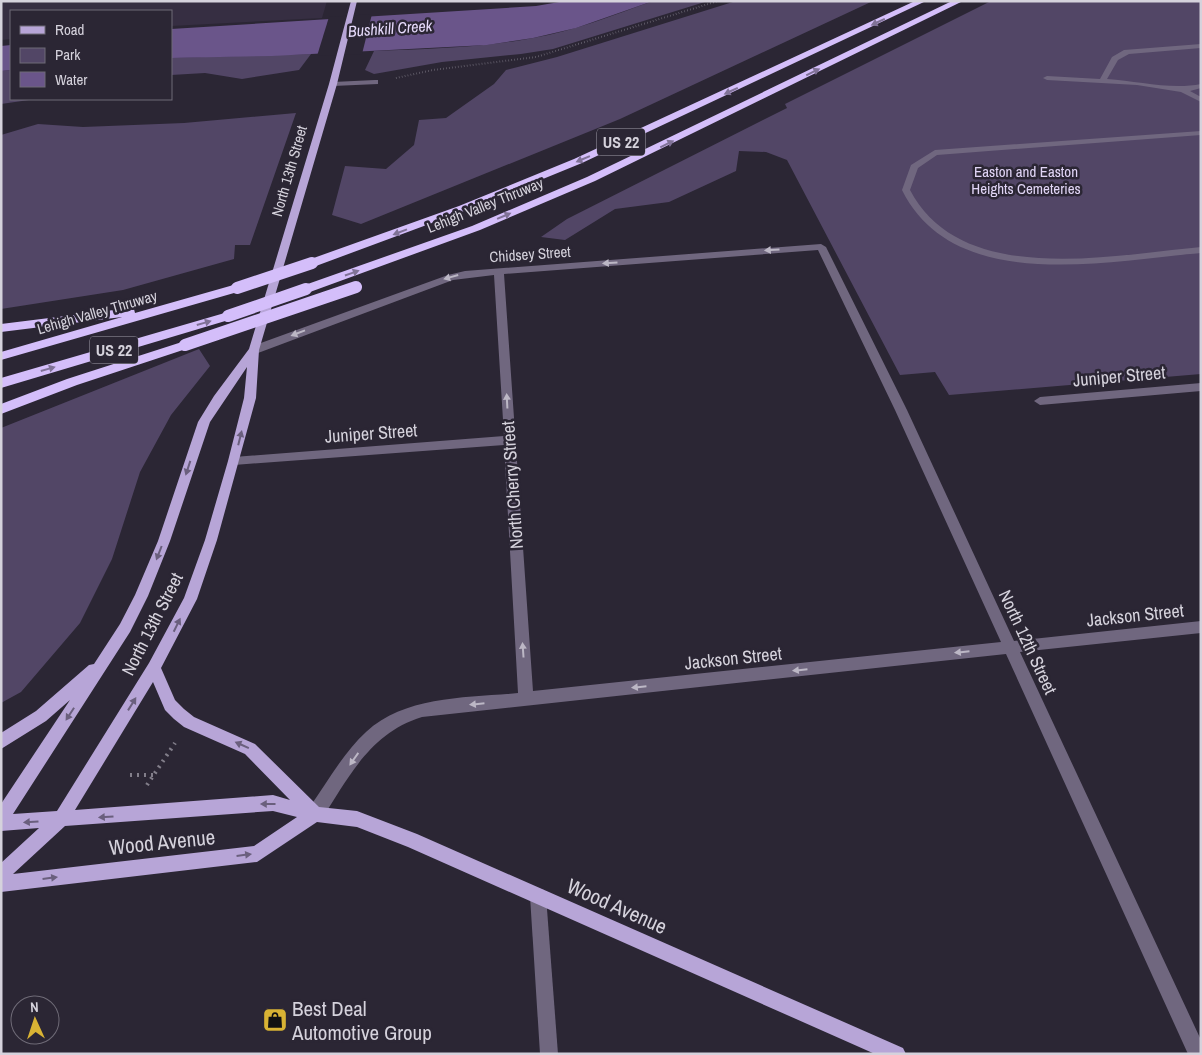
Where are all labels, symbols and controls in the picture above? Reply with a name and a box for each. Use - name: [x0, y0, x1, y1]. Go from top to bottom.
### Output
- legend: [10, 10, 172, 100]
- water label: Bushkill Creek: [347, 14, 433, 42]
- one-way arrow: [871, 18, 885, 26]
- text: Road: [55, 19, 84, 40]
- text: Park: [55, 44, 81, 65]
- one-way arrow: [806, 68, 821, 77]
- text: Water: [55, 69, 87, 90]
- one-way arrow: [724, 87, 738, 95]
- street label: North 13th Street: [266, 123, 312, 219]
- road number: US 22: [597, 128, 645, 156]
- one-way arrow: [660, 139, 675, 148]
- one-way arrow: [576, 155, 590, 163]
- park label: Easton and Easton Heights Cemeteries: [971, 161, 1081, 199]
- street label: Lehigh Valley Thruway: [424, 172, 547, 238]
- one-way arrow: [497, 212, 511, 220]
- one-way arrow: [392, 228, 407, 236]
- street label: Chidsey Street: [489, 241, 572, 267]
- one-way arrow: [764, 246, 780, 254]
- one-way arrow: [602, 259, 618, 267]
- one-way arrow: [345, 269, 360, 277]
- one-way arrow: [443, 274, 458, 282]
- street label: Lehigh Valley Thruway: [35, 285, 160, 339]
- one-way arrow: [196, 319, 211, 327]
- one-way arrow: [291, 330, 306, 337]
- road number: US 22: [90, 336, 138, 364]
- street label: Juniper Street: [1072, 360, 1166, 392]
- one-way arrow: [41, 365, 56, 373]
- one-way arrow: [503, 392, 511, 408]
- street label: Juniper Street: [324, 417, 418, 449]
- street label: North Cherry Street: [495, 420, 529, 550]
- one-way arrow: [236, 431, 244, 446]
- one-way arrow: [184, 461, 192, 476]
- one-way arrow: [155, 546, 163, 561]
- street label: North 13th Street: [115, 568, 189, 680]
- street label: North 12th Street: [993, 586, 1063, 698]
- street label: Jackson Street: [1085, 597, 1185, 633]
- one-way arrow: [174, 618, 182, 632]
- street label: Jackson Street: [683, 640, 783, 676]
- one-way arrow: [518, 642, 526, 658]
- one-way arrow: [954, 648, 970, 656]
- one-way arrow: [792, 666, 808, 674]
- one-way arrow: [630, 683, 646, 691]
- one-way arrow: [127, 697, 137, 711]
- one-way arrow: [469, 700, 485, 708]
- one-way arrow: [65, 707, 75, 720]
- one-way arrow: [235, 741, 249, 749]
- one-way arrow: [349, 752, 359, 766]
- one-way arrow: [260, 799, 276, 807]
- one-way arrow: [98, 813, 114, 821]
- one-way arrow: [22, 818, 38, 826]
- street label: Wood Avenue: [107, 822, 217, 862]
- one-way arrow: [236, 851, 252, 859]
- street label: Wood Avenue: [562, 871, 672, 941]
- one-way arrow: [42, 874, 58, 882]
- place label: Best Deal Automotive Group: [291, 994, 432, 1047]
- north arrow: [10, 995, 60, 1045]
- text: N: [30, 998, 39, 1016]
- shop icon: Best Deal Automotive Group: [262, 1007, 288, 1033]

